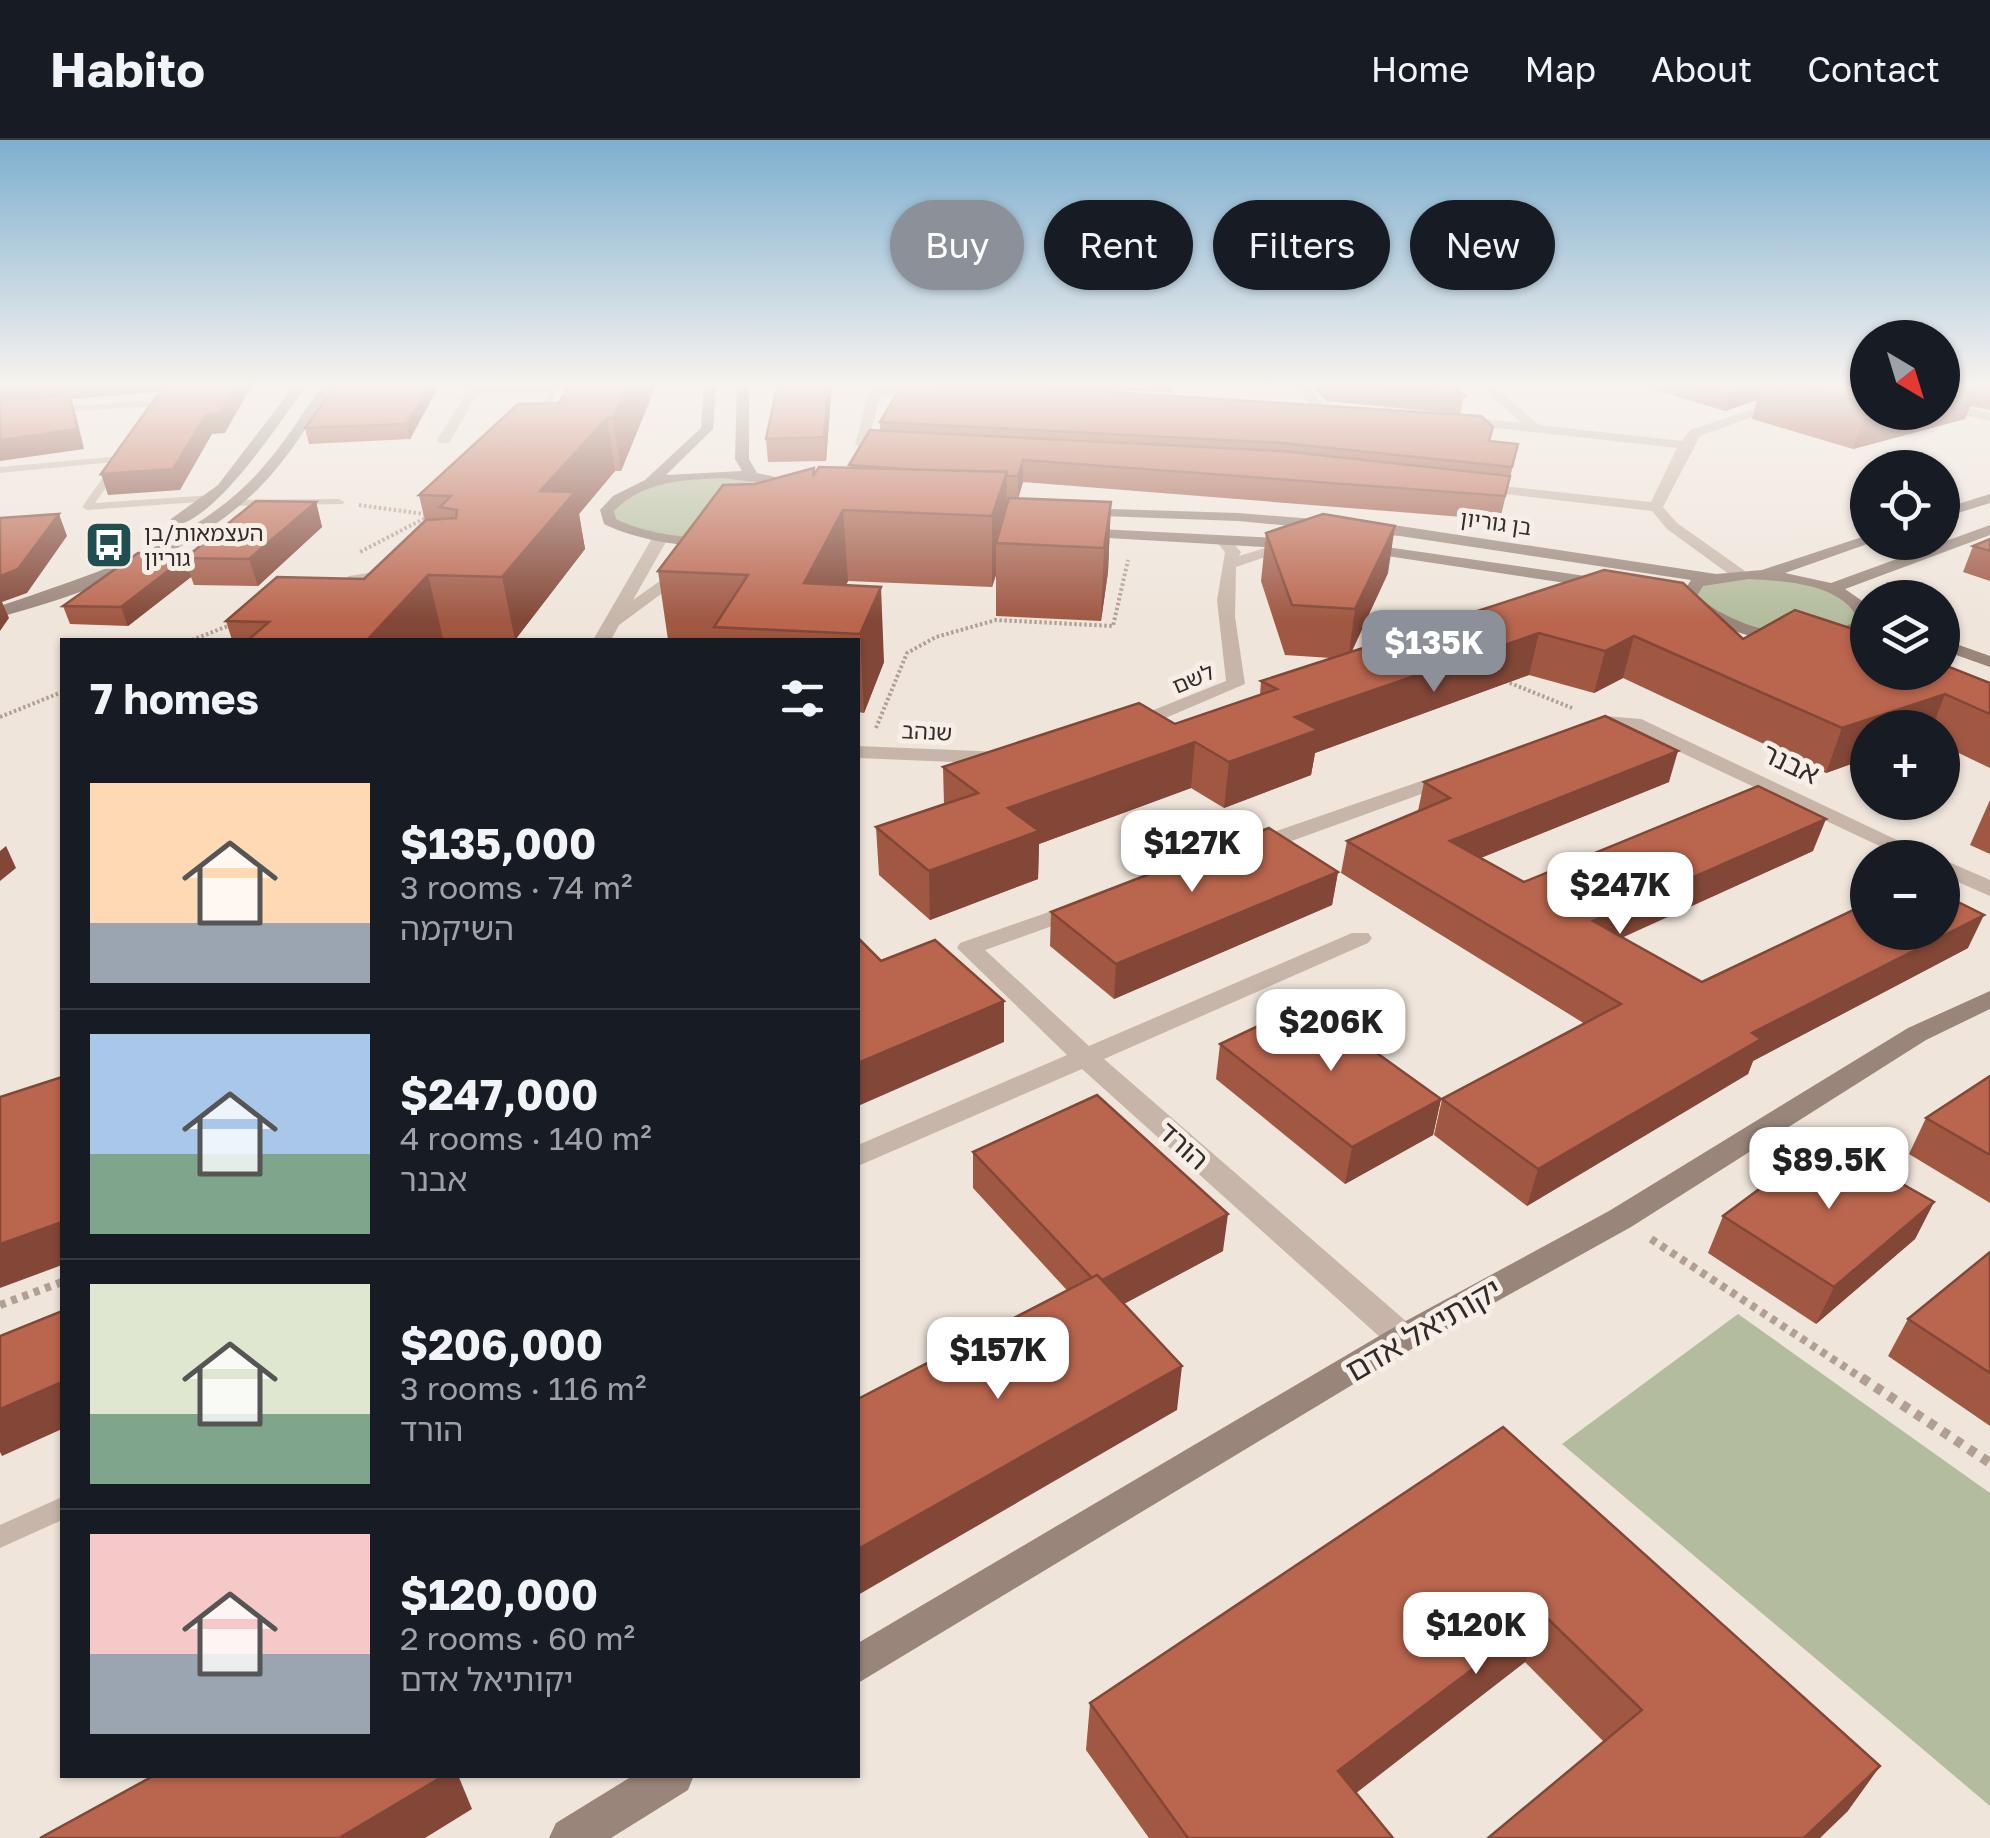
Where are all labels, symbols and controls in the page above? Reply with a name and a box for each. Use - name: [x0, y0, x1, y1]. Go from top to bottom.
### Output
- text: Habito: [50, 40, 205, 98]
- text: Home: [1371, 48, 1470, 90]
- text: Map: [1525, 48, 1596, 90]
- text: About: [1651, 48, 1752, 90]
- text: Contact: [1807, 48, 1940, 90]
- chip: Buy: [890, 200, 1024, 290]
- chip: Rent: [1044, 200, 1193, 290]
- chip: Filters: [1213, 200, 1390, 290]
- chip: New: [1410, 200, 1555, 290]
- north arrow: [1850, 320, 1960, 430]
- map controls: [1850, 320, 1960, 950]
- button: locate: [1850, 450, 1960, 560]
- street label: בן גוריון: [1459, 504, 1533, 540]
- bus stop icon: העצמאות/בן גוריון: [83, 519, 135, 571]
- place label: העצמאות/בן גוריון: [144, 519, 264, 571]
- button: layers: [1850, 580, 1960, 690]
- pin: $135K: [1364, 610, 1504, 695]
- text: $135K: [1384, 623, 1484, 661]
- street label: לשם: [1168, 657, 1218, 699]
- icon: filters: [775, 671, 830, 726]
- text: 7 homes: [90, 673, 259, 723]
- button: +: [1850, 710, 1960, 820]
- street label: שנהב: [901, 716, 953, 746]
- street label: אבנר: [1757, 736, 1825, 790]
- pin: $127K: [1122, 810, 1262, 895]
- text: $135,000: [400, 818, 596, 868]
- icon: home: [170, 823, 290, 943]
- text: $127K: [1143, 823, 1241, 861]
- button: −: [1850, 840, 1960, 950]
- pin: $247K: [1550, 852, 1690, 937]
- text: $247K: [1569, 865, 1671, 903]
- text: 3 rooms · 74 m²: [400, 868, 632, 906]
- text: השיקמה: [400, 909, 514, 947]
- pin: $206K: [1261, 989, 1401, 1074]
- text: $206K: [1278, 1002, 1384, 1040]
- text: $247,000: [400, 1069, 598, 1119]
- icon: home: [170, 1074, 290, 1194]
- street label: הורד: [1152, 1114, 1216, 1176]
- text: 4 rooms · 140 m²: [400, 1119, 652, 1157]
- pin: $89.5K: [1748, 1127, 1910, 1212]
- text: $89.5K: [1771, 1140, 1887, 1178]
- text: אבנר: [400, 1160, 467, 1198]
- street label: יקותיאל אדם: [1338, 1269, 1508, 1389]
- pin: $157K: [928, 1317, 1068, 1402]
- text: $206,000: [400, 1319, 603, 1369]
- icon: home: [170, 1324, 290, 1444]
- text: $157K: [949, 1330, 1047, 1368]
- text: 3 rooms · 116 m²: [400, 1369, 646, 1407]
- text: הורד: [400, 1410, 463, 1448]
- text: $120,000: [400, 1569, 598, 1619]
- icon: home: [170, 1574, 290, 1694]
- pin: $120K: [1406, 1592, 1546, 1677]
- text: $120K: [1425, 1605, 1527, 1643]
- text: 2 rooms · 60 m²: [400, 1619, 635, 1657]
- text: יקותיאל אדם: [400, 1660, 573, 1698]

